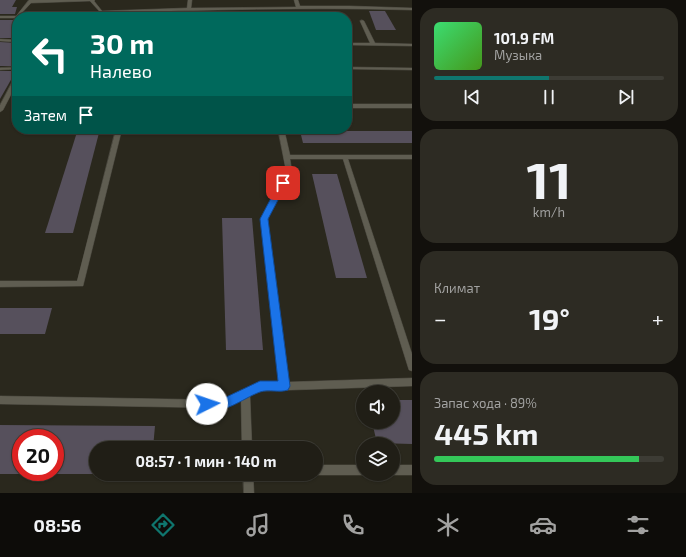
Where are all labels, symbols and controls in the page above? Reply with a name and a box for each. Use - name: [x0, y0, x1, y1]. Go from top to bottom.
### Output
- text: 30 m: [90, 26, 154, 60]
- icon: left: [24, 28, 76, 80]
- text: 101.9 FM: [494, 29, 554, 47]
- text: Музыка: [494, 47, 542, 63]
- text: Налево: [90, 60, 152, 82]
- icon: previous: [461, 86, 483, 108]
- icon: pause: [538, 86, 560, 108]
- icon: next: [615, 86, 637, 108]
- icon: arrive: [75, 104, 97, 126]
- text: Затем: [24, 106, 67, 124]
- text: 11: [527, 147, 571, 209]
- pin: [266, 166, 300, 200]
- icon: arrive: [272, 172, 294, 194]
- text: km/h: [533, 204, 565, 220]
- text: Климат: [434, 280, 480, 296]
- text: 19°: [529, 300, 570, 336]
- text: −: [434, 305, 447, 331]
- text: +: [652, 305, 664, 331]
- position arrow: [186, 383, 228, 425]
- map controls: [356, 385, 400, 481]
- button: sound: [356, 385, 400, 429]
- text: Запас хода · 89%: [434, 395, 537, 411]
- text: 445 km: [434, 415, 538, 451]
- speed limit sign: 20: [12, 429, 64, 481]
- button: layers: [356, 437, 400, 481]
- text: 08:57 · 1 мин · 140 m: [135, 452, 277, 470]
- icon: directions: [149, 511, 177, 539]
- icon: music: [244, 511, 272, 539]
- icon: phone: [339, 511, 367, 539]
- icon: climate: [434, 511, 462, 539]
- icon: car: [529, 511, 557, 539]
- icon: filters: [624, 511, 652, 539]
- text: 08:56: [34, 514, 81, 536]

